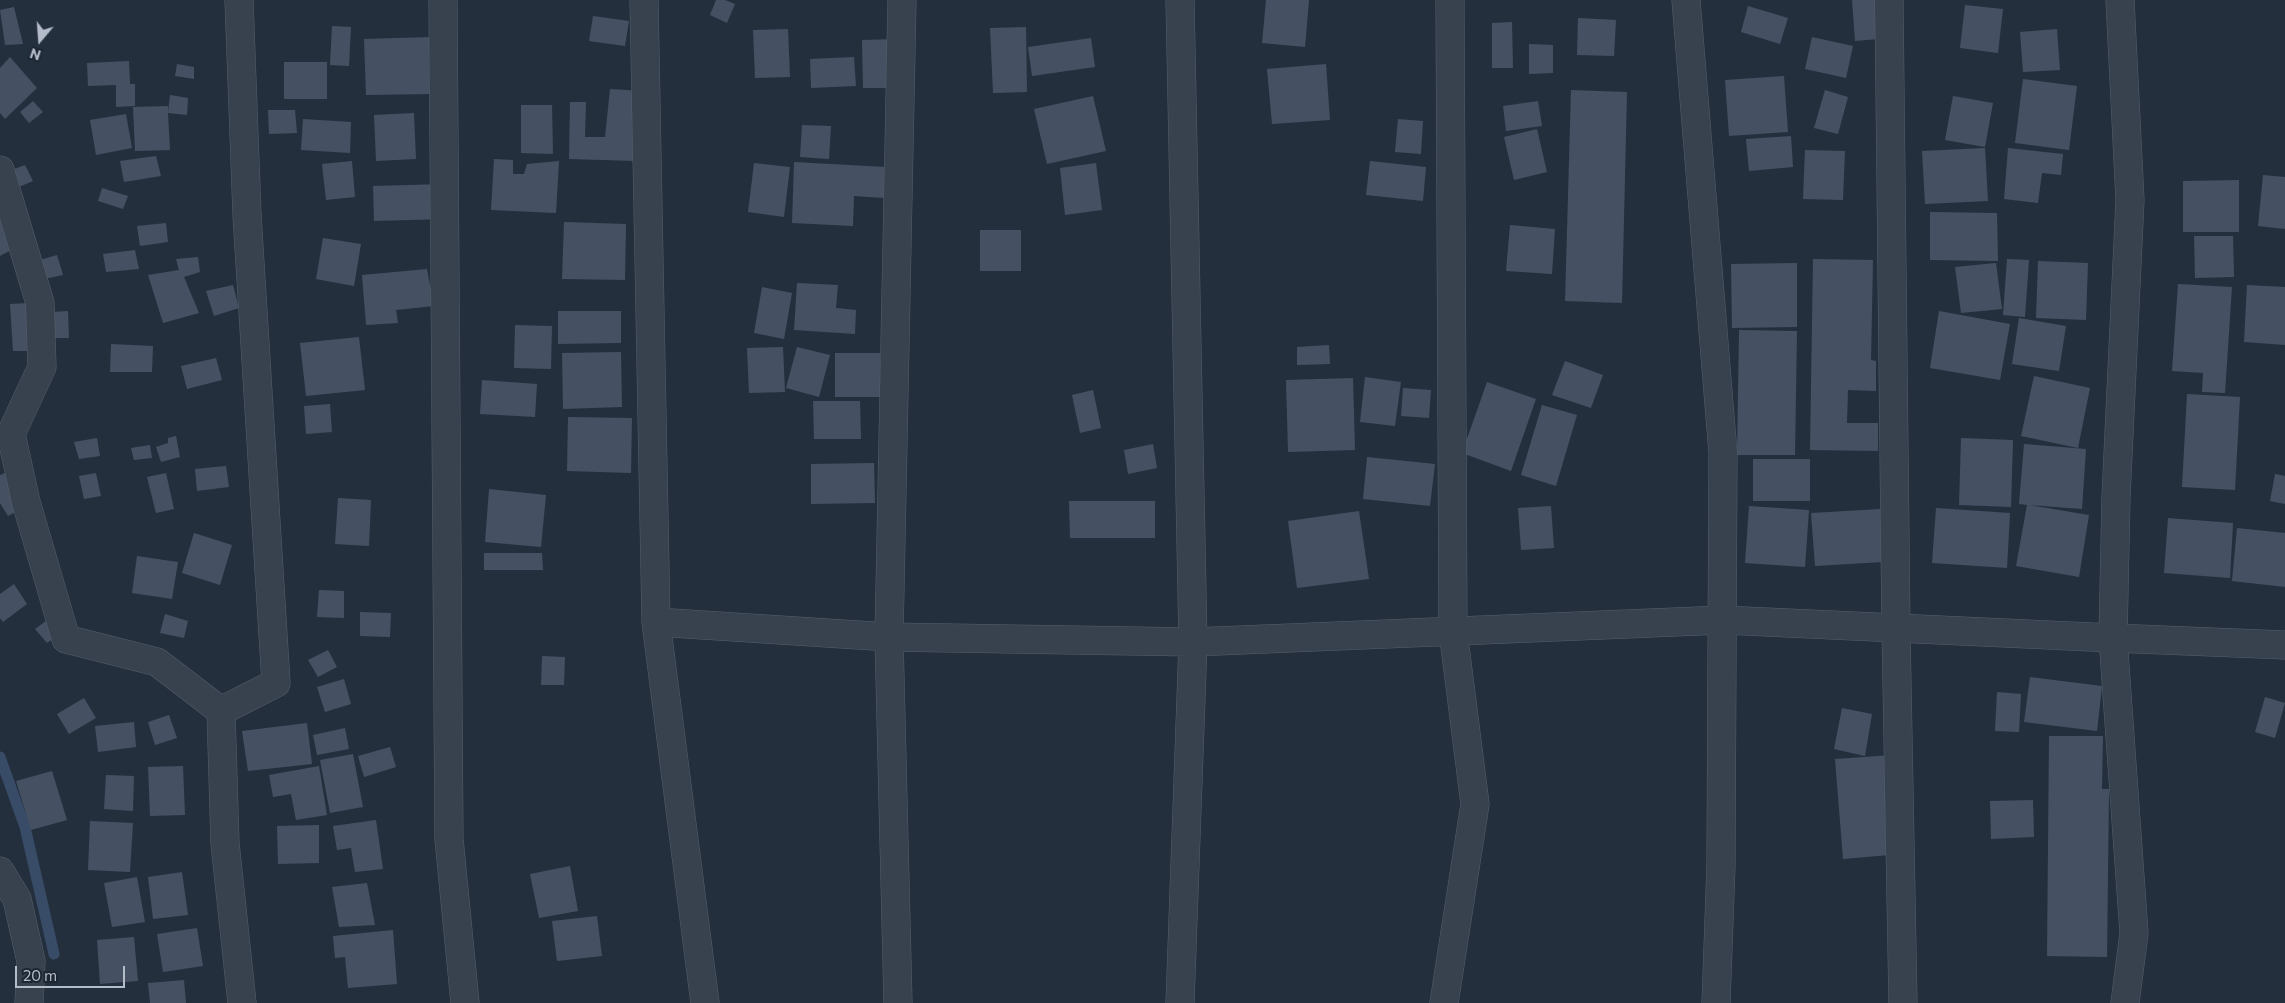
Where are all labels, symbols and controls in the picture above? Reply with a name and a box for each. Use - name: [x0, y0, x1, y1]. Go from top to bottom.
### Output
- north arrow: [15, 15, 65, 65]
- text: N: [28, 45, 43, 64]
- scale bar: [18, 956, 128, 988]
- text: 20 m: [23, 966, 57, 984]

